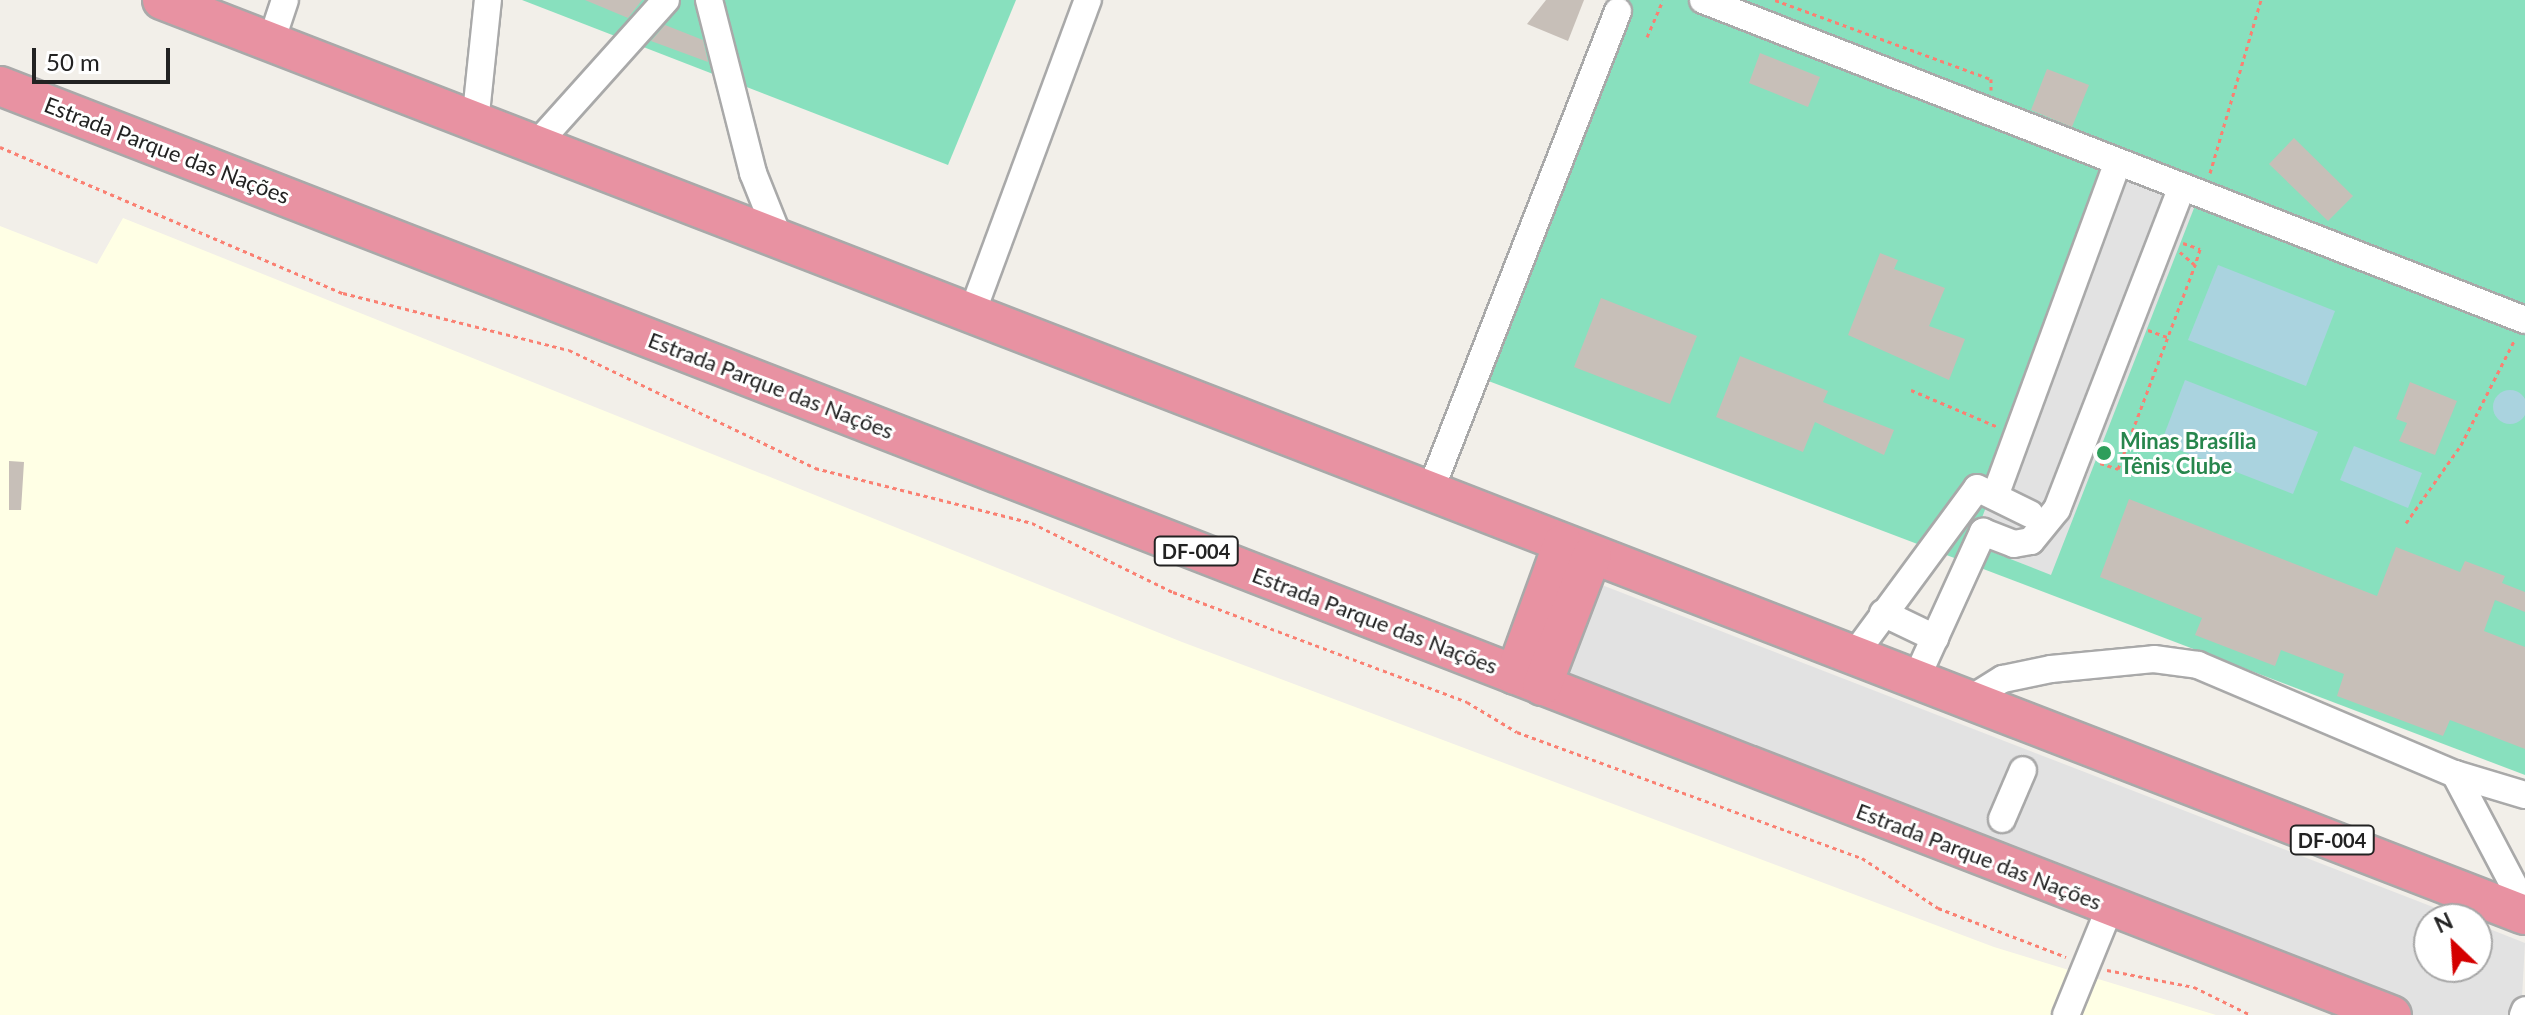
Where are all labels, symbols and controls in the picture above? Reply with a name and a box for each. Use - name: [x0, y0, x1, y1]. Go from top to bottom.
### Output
- scale bar: [36, 32, 174, 82]
- text: 50 m: [46, 47, 100, 76]
- street label: Estrada Parque das Nações: [41, 91, 293, 209]
- street label: Estrada Parque das Nações: [645, 326, 897, 444]
- place label: Minas Brasília Tênis Clube: [2120, 427, 2256, 478]
- marker: Minas Brasília Tênis Clube: [2095, 444, 2113, 462]
- road number: DF-004: [1152, 535, 1240, 567]
- street label: Estrada Parque das Nações: [1249, 561, 1501, 679]
- street label: Estrada Parque das Nações: [1853, 797, 2105, 915]
- road number: DF-004: [2288, 824, 2376, 856]
- north arrow: [2413, 903, 2493, 983]
- text: N: [2430, 907, 2457, 938]

